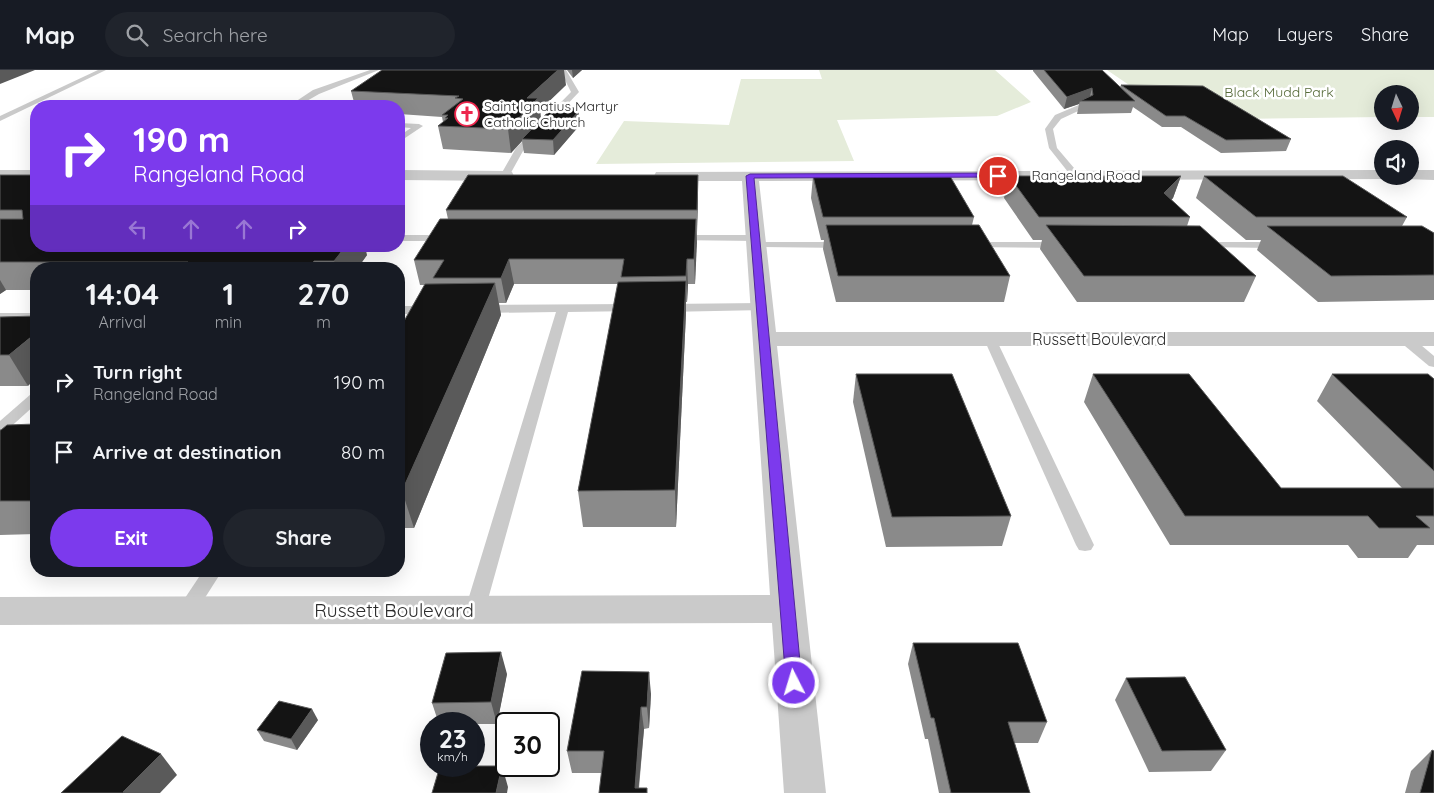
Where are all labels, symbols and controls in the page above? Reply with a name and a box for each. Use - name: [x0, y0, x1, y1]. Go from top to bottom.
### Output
- search box: [105, 12, 455, 57]
- text: Map: [25, 20, 75, 50]
- icon: search: [123, 21, 151, 49]
- text: Search here: [163, 23, 268, 47]
- text: Map: [1212, 23, 1249, 46]
- text: Layers: [1277, 23, 1333, 46]
- text: Share: [1361, 23, 1409, 46]
- park label: Black Mudd Park: [1224, 83, 1334, 101]
- north arrow: [1374, 85, 1419, 130]
- map controls: [1374, 85, 1419, 185]
- place label: Saint Ignatius Martyr Catholic Church: [484, 97, 619, 131]
- church icon: Saint Ignatius Martyr Catholic Church: [454, 101, 480, 127]
- text: 190 m: [133, 117, 230, 161]
- icon: right: [50, 120, 115, 185]
- button: sound: [1374, 140, 1419, 185]
- pin: [977, 155, 1019, 197]
- text: Rangeland Road: [133, 160, 305, 188]
- icon: arrive: [984, 162, 1012, 190]
- street label: Rangeland Road: [1031, 166, 1141, 184]
- icon: left: [124, 215, 152, 243]
- icon: ahead: [177, 215, 205, 243]
- icon: ahead: [230, 215, 258, 243]
- icon: right: [283, 215, 311, 243]
- text: 14:04: [86, 275, 159, 313]
- text: 1: [222, 275, 234, 313]
- text: 270: [297, 275, 349, 313]
- text: Arrival: [98, 312, 146, 332]
- text: min: [215, 312, 242, 332]
- text: m: [316, 312, 331, 332]
- street label: Russett Boulevard: [1032, 329, 1166, 349]
- text: Turn right: [93, 360, 182, 384]
- icon: right: [50, 368, 78, 396]
- text: 190 m: [334, 370, 385, 394]
- text: Rangeland Road: [93, 384, 218, 404]
- icon: arrive: [50, 438, 78, 466]
- text: Arrive at destination: [93, 440, 282, 464]
- text: 80 m: [341, 440, 385, 464]
- button: Exit: [50, 509, 213, 567]
- button: Share: [223, 509, 385, 567]
- street label: Russett Boulevard: [314, 598, 474, 622]
- position arrow: [767, 656, 819, 708]
- speed limit sign: 30: [495, 712, 560, 777]
- text: 23: [439, 723, 466, 754]
- text: km/h: [437, 749, 468, 764]

